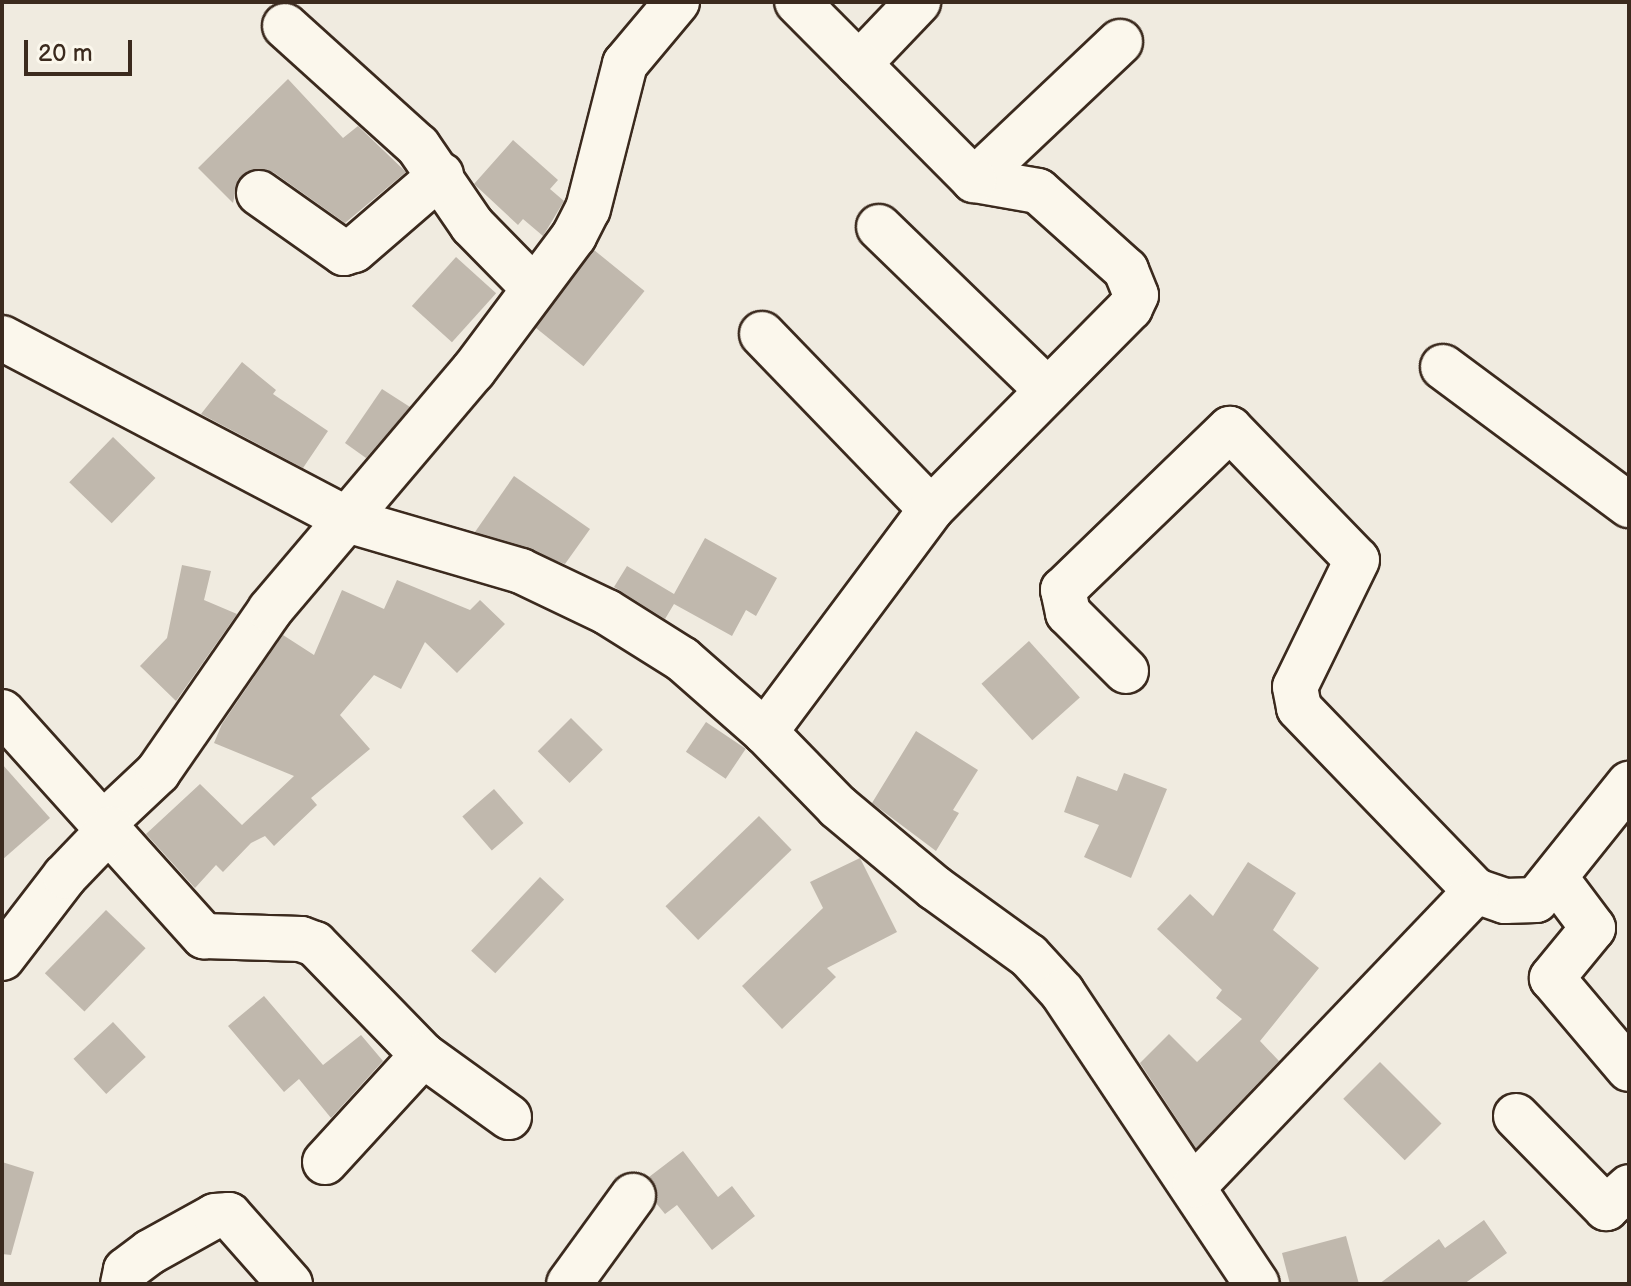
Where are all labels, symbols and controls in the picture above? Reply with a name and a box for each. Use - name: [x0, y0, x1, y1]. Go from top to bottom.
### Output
- scale bar: [28, 24, 136, 74]
- text: 20 m: [38, 39, 93, 68]

